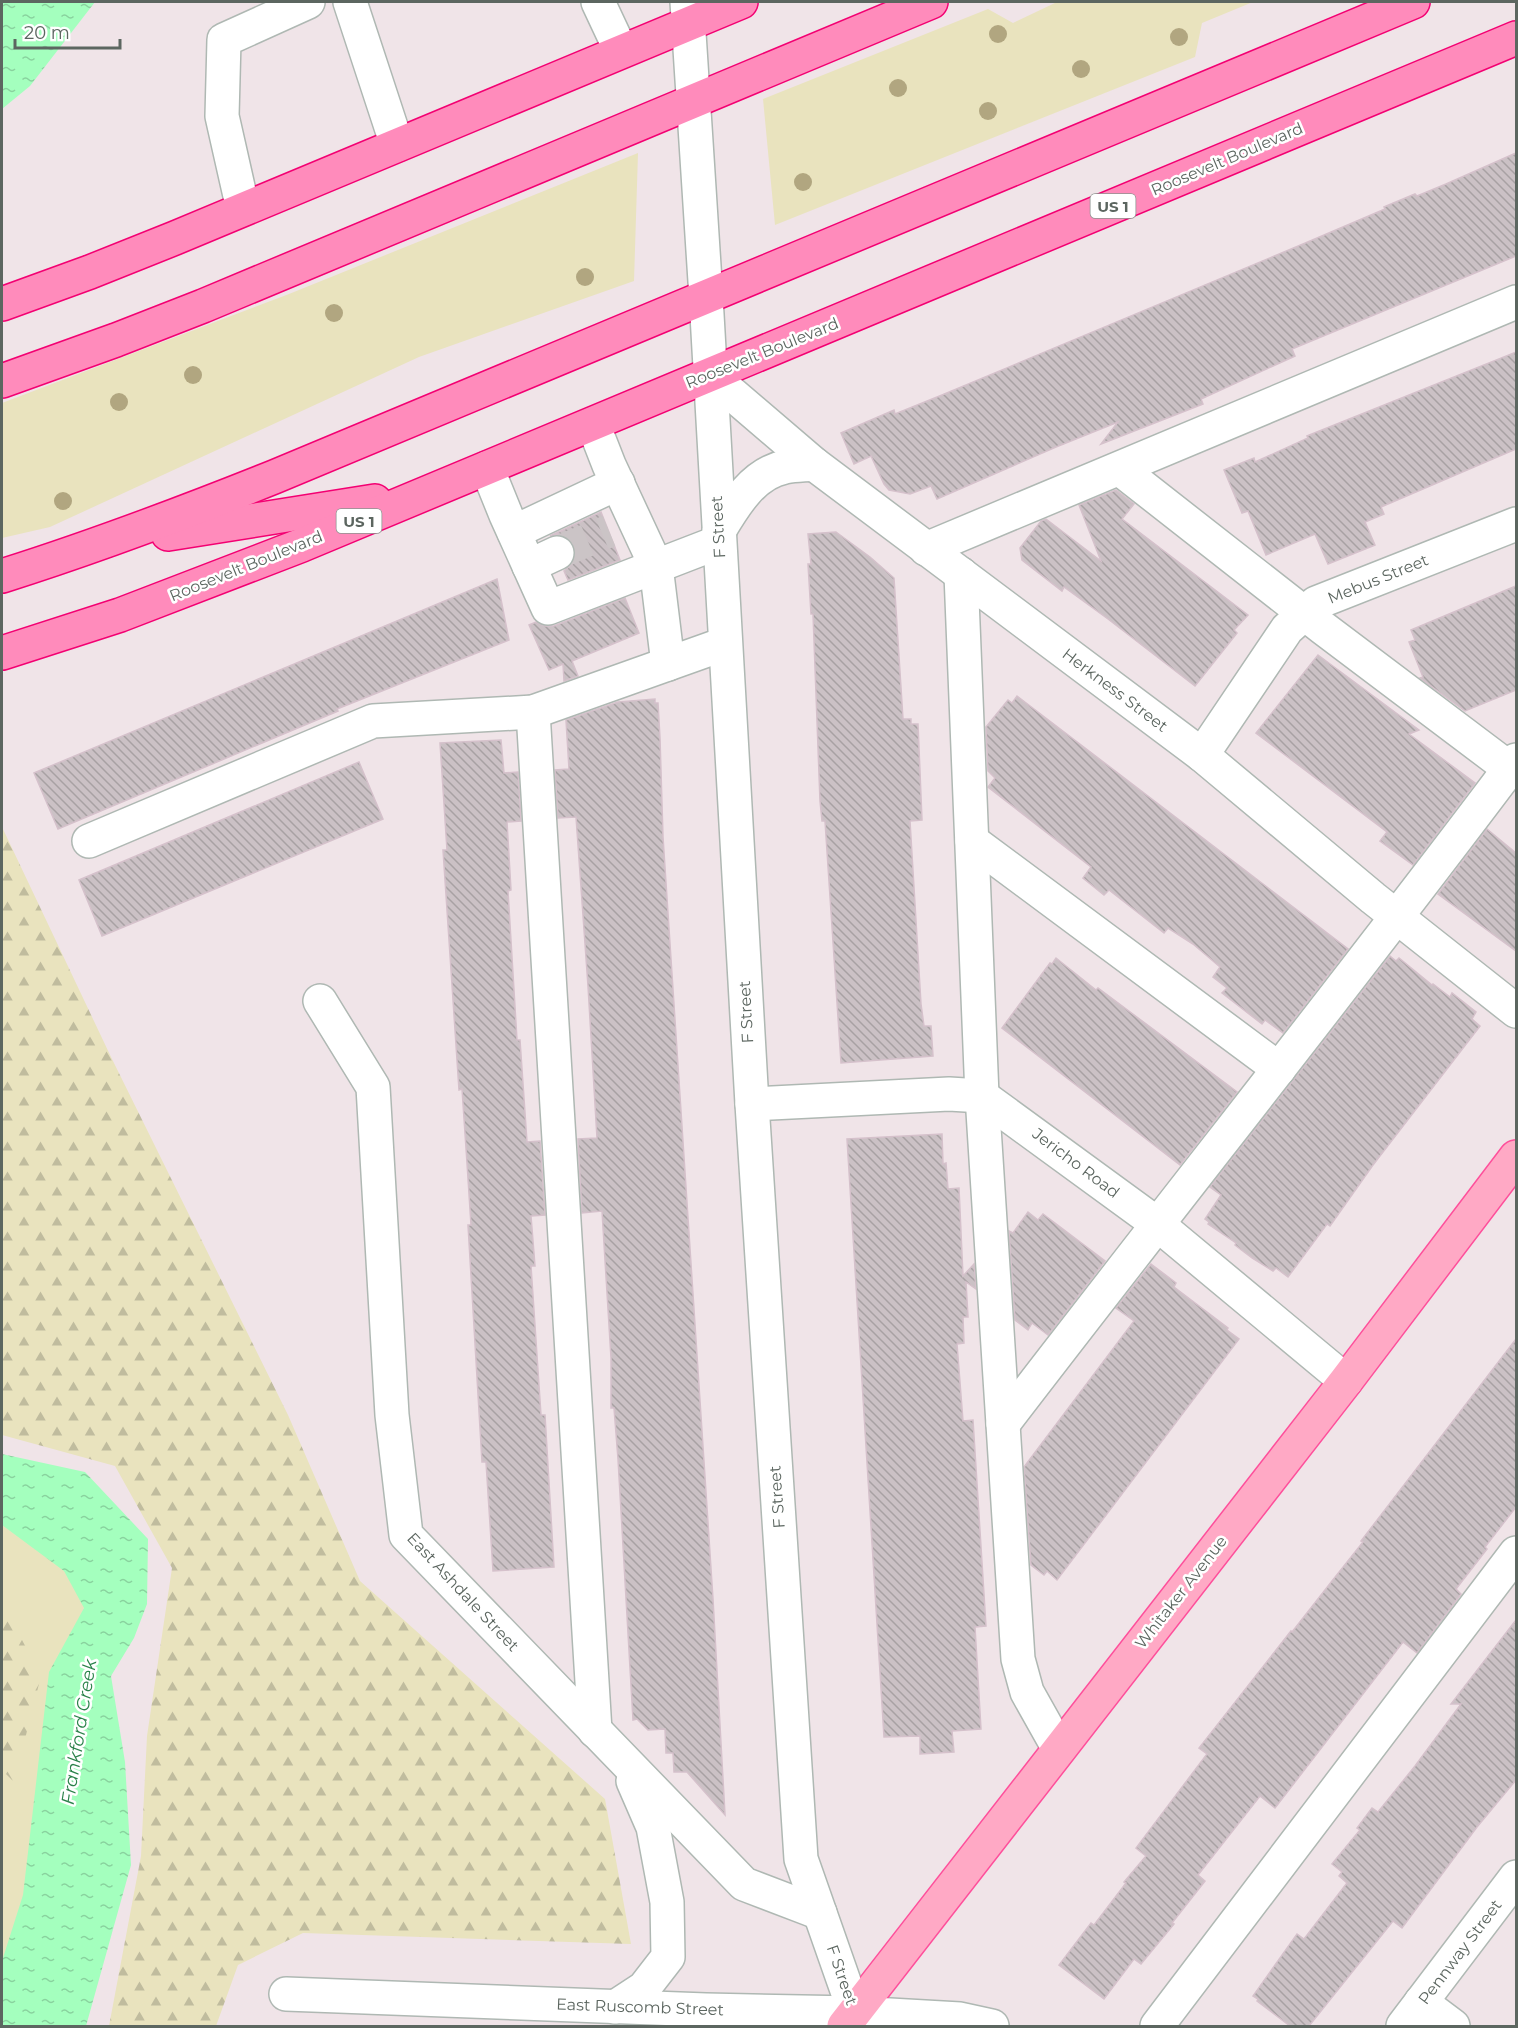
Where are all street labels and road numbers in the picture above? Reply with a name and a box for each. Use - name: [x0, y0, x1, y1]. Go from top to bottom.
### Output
- street label: Roosevelt Boulevard: [1148, 118, 1306, 200]
- road number: US 1: [1090, 194, 1136, 218]
- street label: Roosevelt Boulevard: [683, 314, 841, 392]
- street label: F Street: [707, 495, 729, 559]
- road number: US 1: [336, 509, 382, 533]
- street label: Roosevelt Boulevard: [167, 527, 325, 605]
- street label: Mebus Street: [1325, 550, 1432, 608]
- street label: Herkness Street: [1059, 644, 1172, 736]
- street label: F Street: [735, 980, 757, 1044]
- street label: Jericho Road: [1028, 1124, 1123, 1202]
- street label: F Street: [765, 1465, 789, 1529]
- street label: East Ashdale Street: [403, 1529, 523, 1656]
- street label: Whitaker Avenue: [1131, 1532, 1231, 1652]
- street label: Pennway Street: [1414, 1895, 1506, 2008]
- street label: F Street: [823, 1942, 861, 2008]
- street label: East Ruscomb Street: [556, 1995, 725, 2019]

